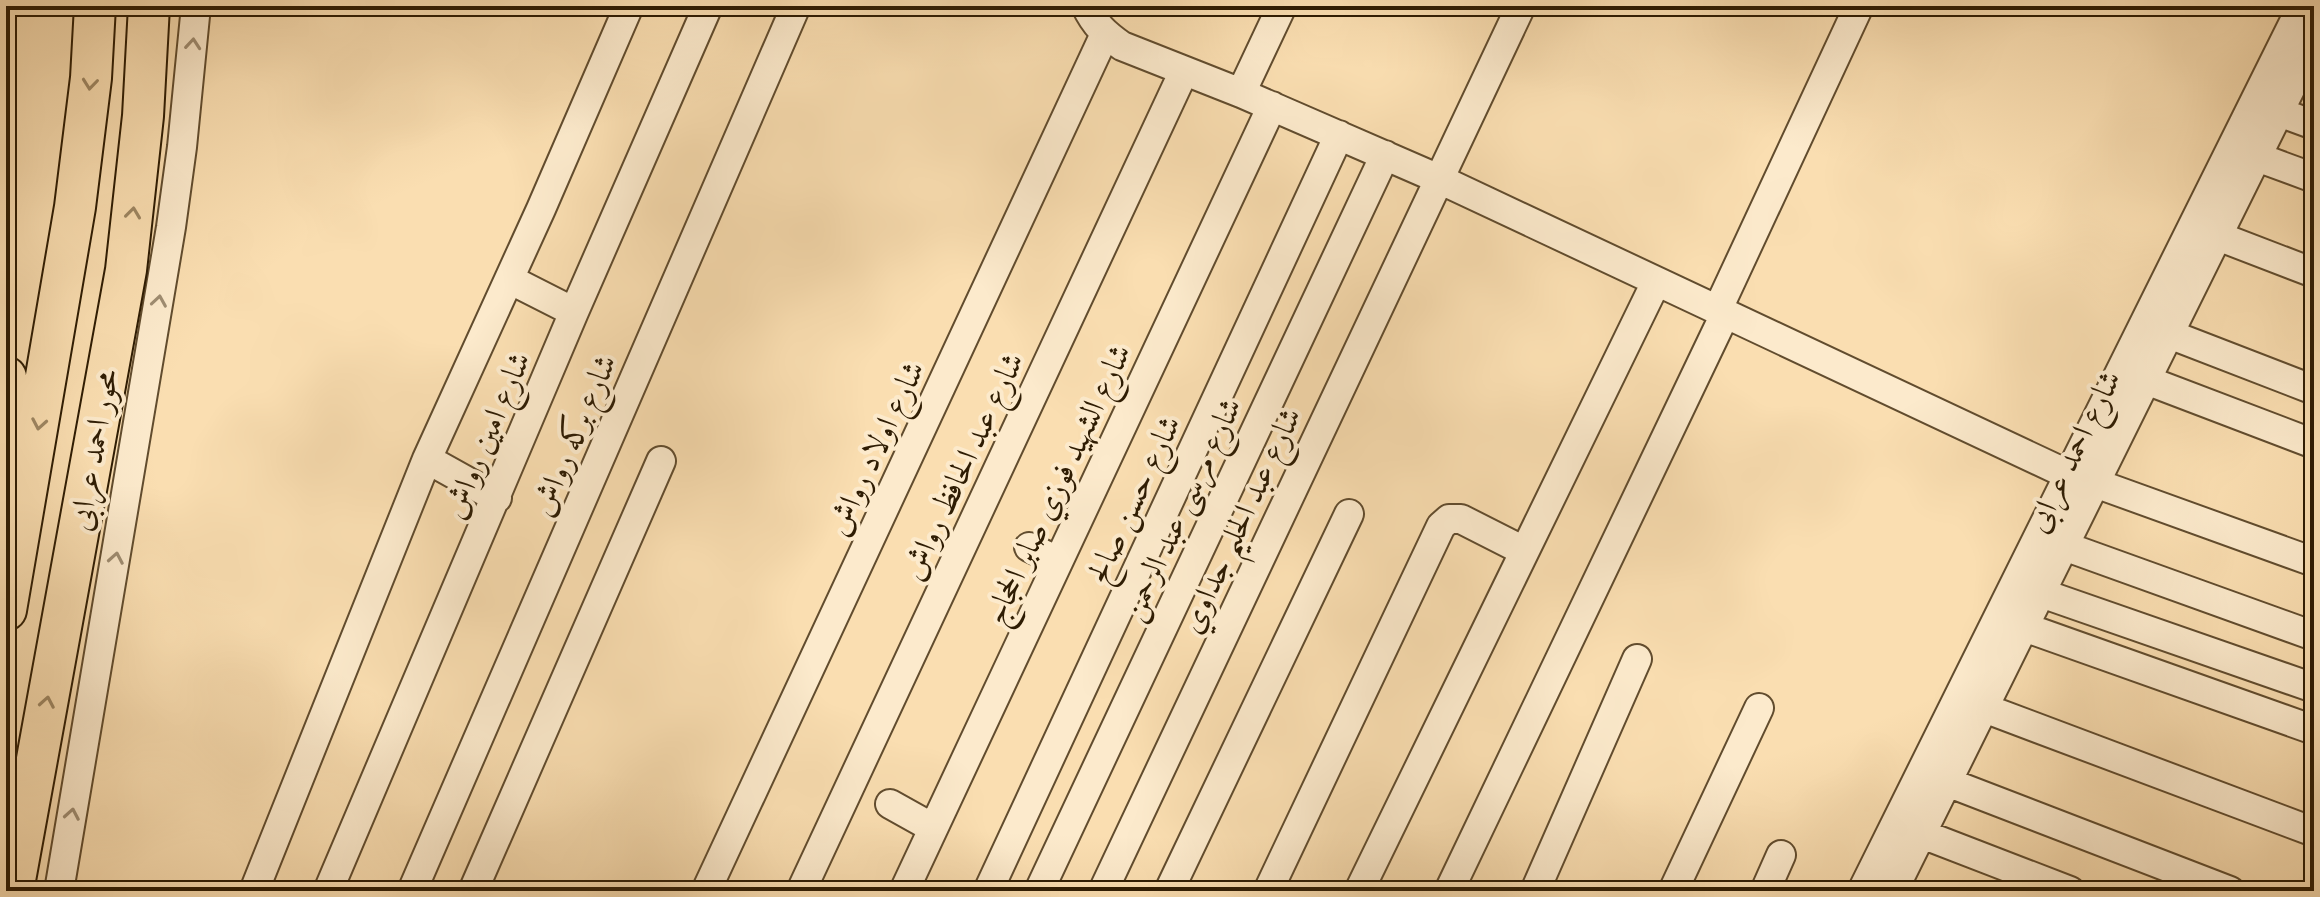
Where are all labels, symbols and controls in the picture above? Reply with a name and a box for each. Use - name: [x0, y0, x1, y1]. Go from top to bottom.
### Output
- one-way arrow: [184, 37, 201, 50]
- one-way arrow: [82, 78, 99, 91]
- one-way arrow: [124, 206, 141, 220]
- one-way arrow: [150, 295, 167, 308]
- street label: شارع الشهيد فوزي صابر الحجاج: [971, 335, 1147, 634]
- street label: شارع امين رواش: [429, 344, 546, 527]
- street label: شارع عبد الحافظ رواش: [888, 344, 1039, 589]
- street label: شارع بركه رواش: [517, 346, 631, 525]
- street label: شارع اولاد رواش: [813, 352, 939, 545]
- street label: شارع احمد عرابى: [2013, 361, 2136, 542]
- street label: محور احمد عرابى: [55, 365, 130, 534]
- street label: شارع مرسى عبد الرحمن: [1108, 389, 1257, 630]
- street label: شارع عبد الحليم جداوي: [1167, 399, 1321, 644]
- street label: شارع حسن صالح: [1073, 407, 1196, 592]
- one-way arrow: [31, 417, 48, 431]
- one-way arrow: [106, 551, 123, 565]
- one-way arrow: [38, 695, 55, 709]
- one-way arrow: [63, 807, 80, 821]

